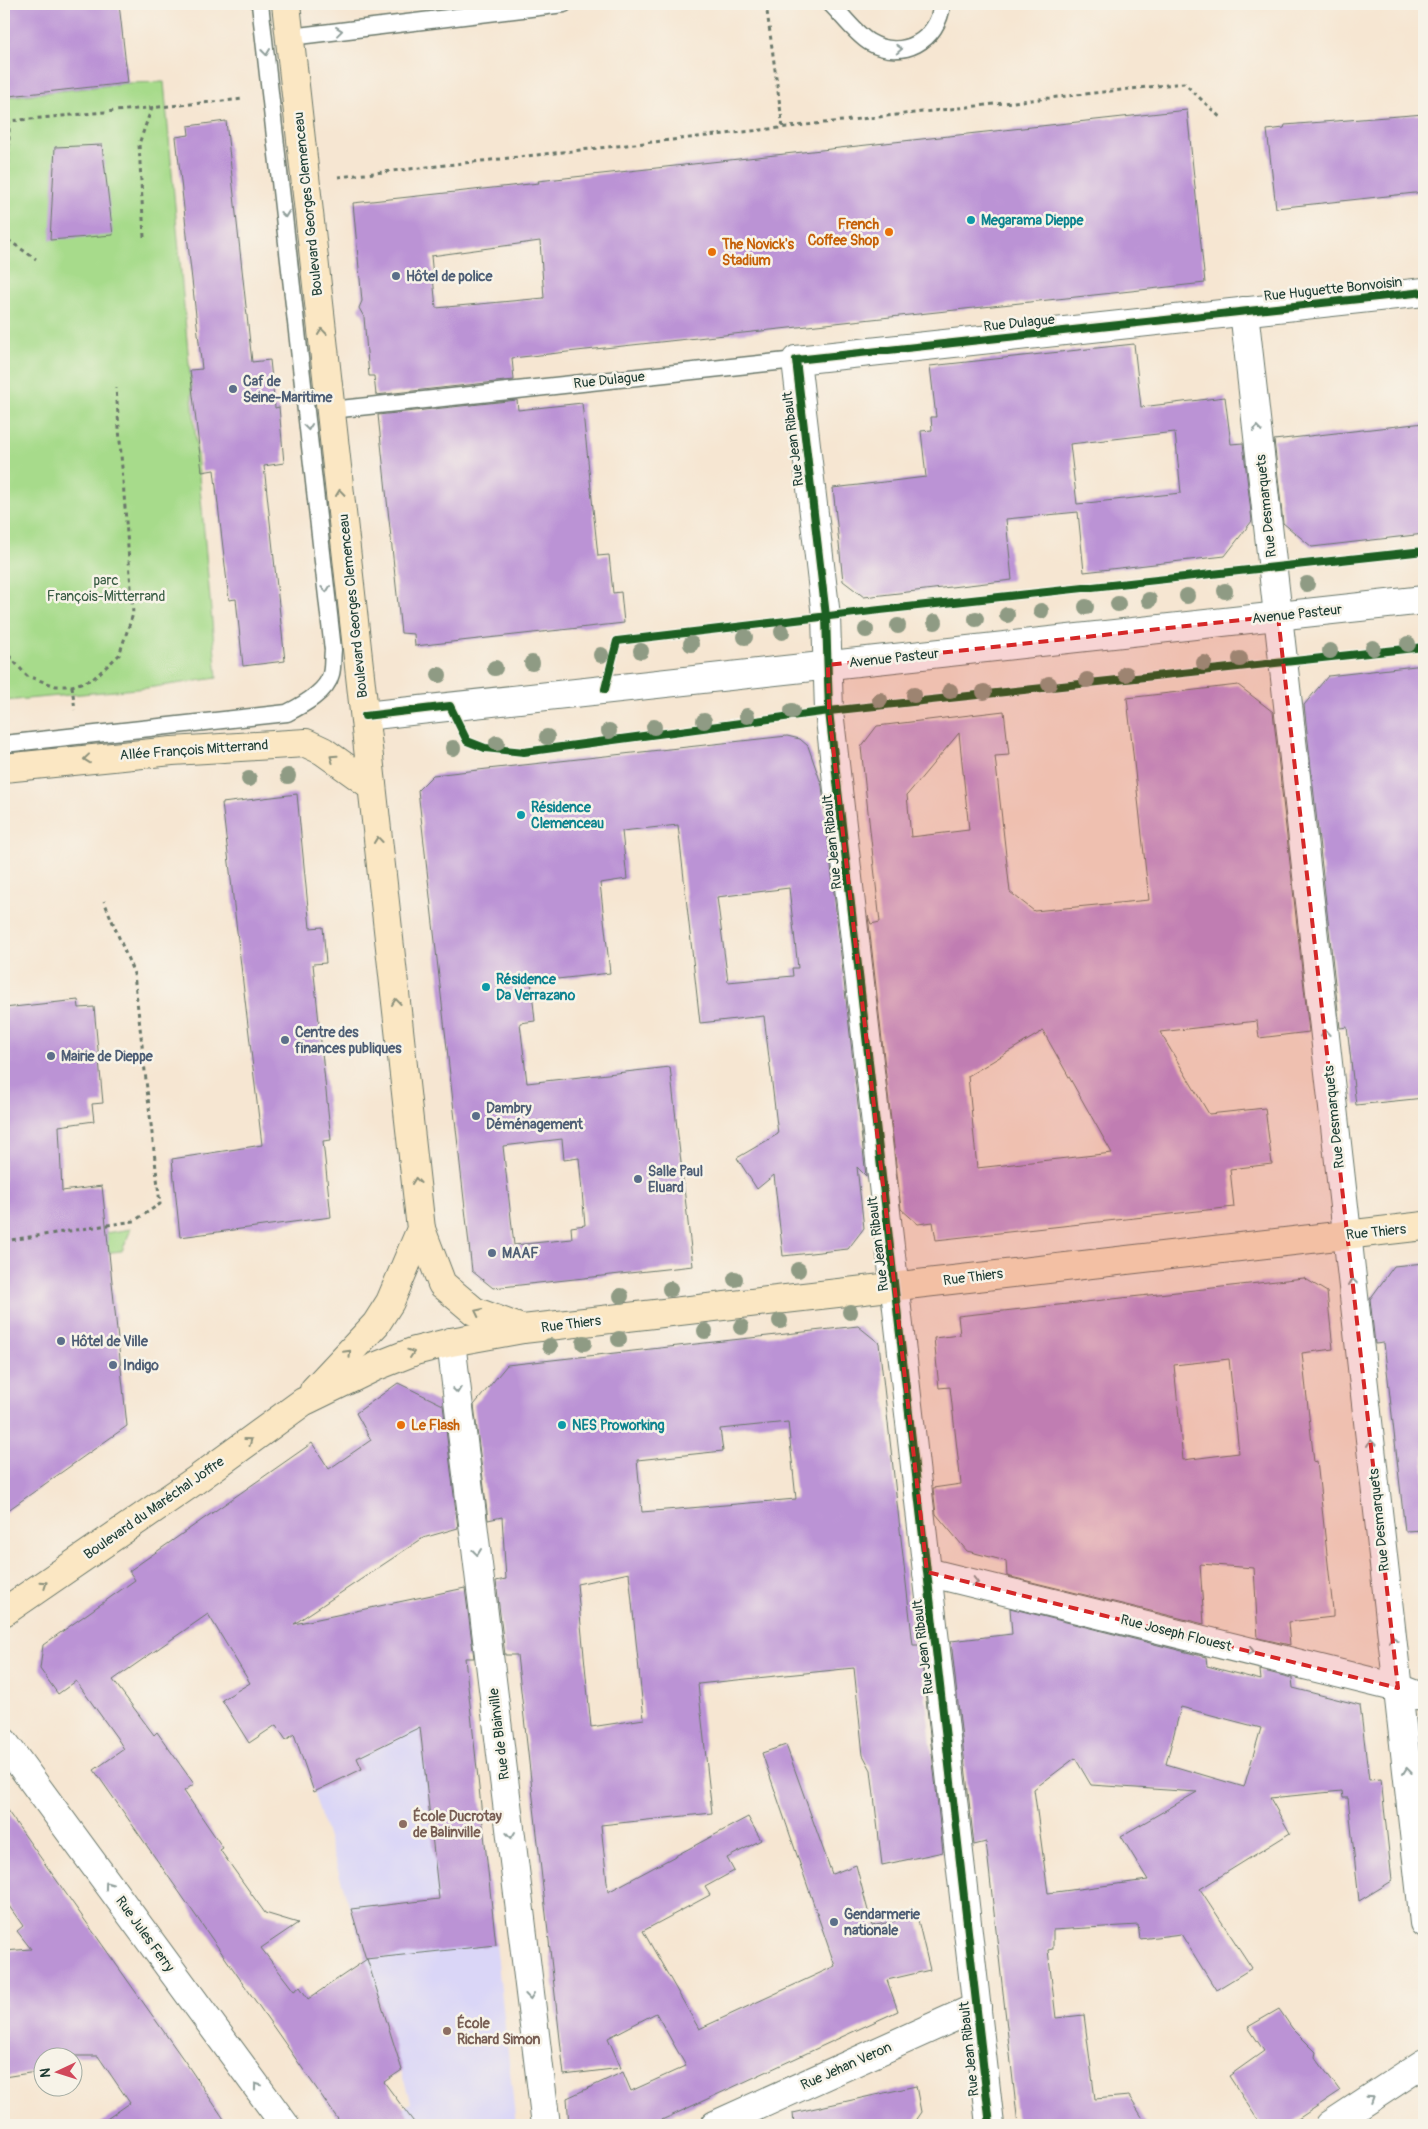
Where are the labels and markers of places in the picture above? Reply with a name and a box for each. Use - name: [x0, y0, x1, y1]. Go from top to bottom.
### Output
- place label: Megarama Dieppe: [981, 212, 1084, 229]
- marker: Megarama Dieppe: [965, 214, 977, 226]
- place label: French Coffee Shop: [808, 216, 879, 249]
- marker: French Coffee Shop: [883, 226, 895, 238]
- place label: The Novick's Stadium: [721, 236, 795, 269]
- marker: The Novick's Stadium: [706, 246, 718, 258]
- place label: Hôtel de police: [406, 268, 493, 285]
- marker: Hôtel de police: [390, 270, 402, 282]
- place label: Caf de Seine-Maritime: [243, 373, 334, 406]
- marker: Caf de Seine-Maritime: [227, 383, 239, 395]
- place label: Résidence Clemenceau: [531, 799, 604, 832]
- marker: Résidence Clemenceau: [515, 809, 527, 821]
- place label: Résidence Da Verrazano: [496, 971, 576, 1004]
- marker: Résidence Da Verrazano: [480, 981, 492, 993]
- place label: Centre des finances publiques: [295, 1024, 402, 1057]
- marker: Centre des finances publiques: [279, 1034, 291, 1046]
- place label: Mairie de Dieppe: [61, 1048, 154, 1065]
- marker: Mairie de Dieppe: [45, 1050, 57, 1062]
- place label: Dambry Déménagement: [486, 1100, 583, 1133]
- marker: Dambry Déménagement: [470, 1110, 482, 1122]
- place label: Salle Paul Eluard: [648, 1163, 703, 1196]
- marker: Salle Paul Eluard: [632, 1173, 644, 1185]
- place label: MAAF: [502, 1245, 539, 1262]
- marker: MAAF: [486, 1247, 498, 1259]
- place label: Hôtel de Ville: [71, 1333, 149, 1350]
- marker: Hôtel de Ville: [55, 1335, 67, 1347]
- place label: Indigo: [123, 1357, 159, 1374]
- marker: Indigo: [107, 1359, 119, 1371]
- place label: Le Flash: [411, 1417, 460, 1434]
- place label: NES Proworking: [572, 1417, 665, 1434]
- marker: Le Flash: [395, 1419, 407, 1431]
- marker: NES Proworking: [556, 1419, 568, 1431]
- place label: École Ducrotay de Balinville: [413, 1807, 502, 1841]
- marker: École Ducrotay de Balinville: [397, 1818, 409, 1830]
- place label: Gendarmerie nationale: [844, 1906, 921, 1939]
- marker: Gendarmerie nationale: [828, 1916, 840, 1928]
- place label: École Richard Simon: [457, 2014, 541, 2048]
- marker: École Richard Simon: [441, 2025, 453, 2037]

